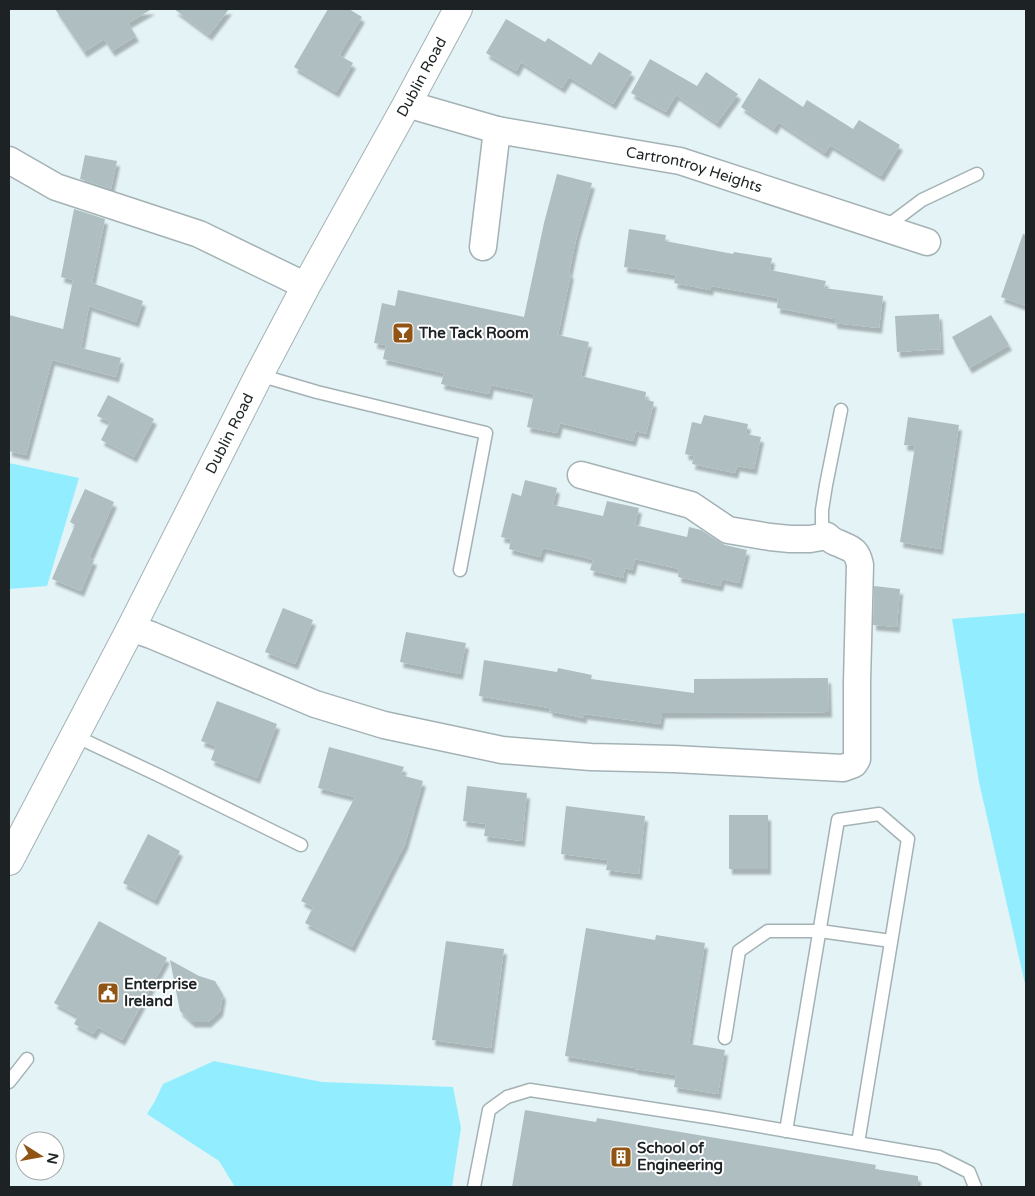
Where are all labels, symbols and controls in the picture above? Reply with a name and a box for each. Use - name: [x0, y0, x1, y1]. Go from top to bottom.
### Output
- street label: Dublin Road: [393, 34, 450, 120]
- street label: Cartrontroy Heights: [624, 143, 765, 196]
- bar icon: The Tack Room: [391, 321, 415, 345]
- place label: The Tack Room: [418, 324, 529, 342]
- street label: Dublin Road: [202, 390, 257, 477]
- place label: Enterprise Ireland: [124, 975, 197, 1010]
- public building icon: Enterprise Ireland: [96, 981, 120, 1005]
- north arrow: [15, 1131, 65, 1181]
- place label: School of Engineering: [637, 1139, 723, 1175]
- building icon: School of Engineering: [609, 1145, 633, 1169]
- text: N: [43, 1151, 62, 1166]

